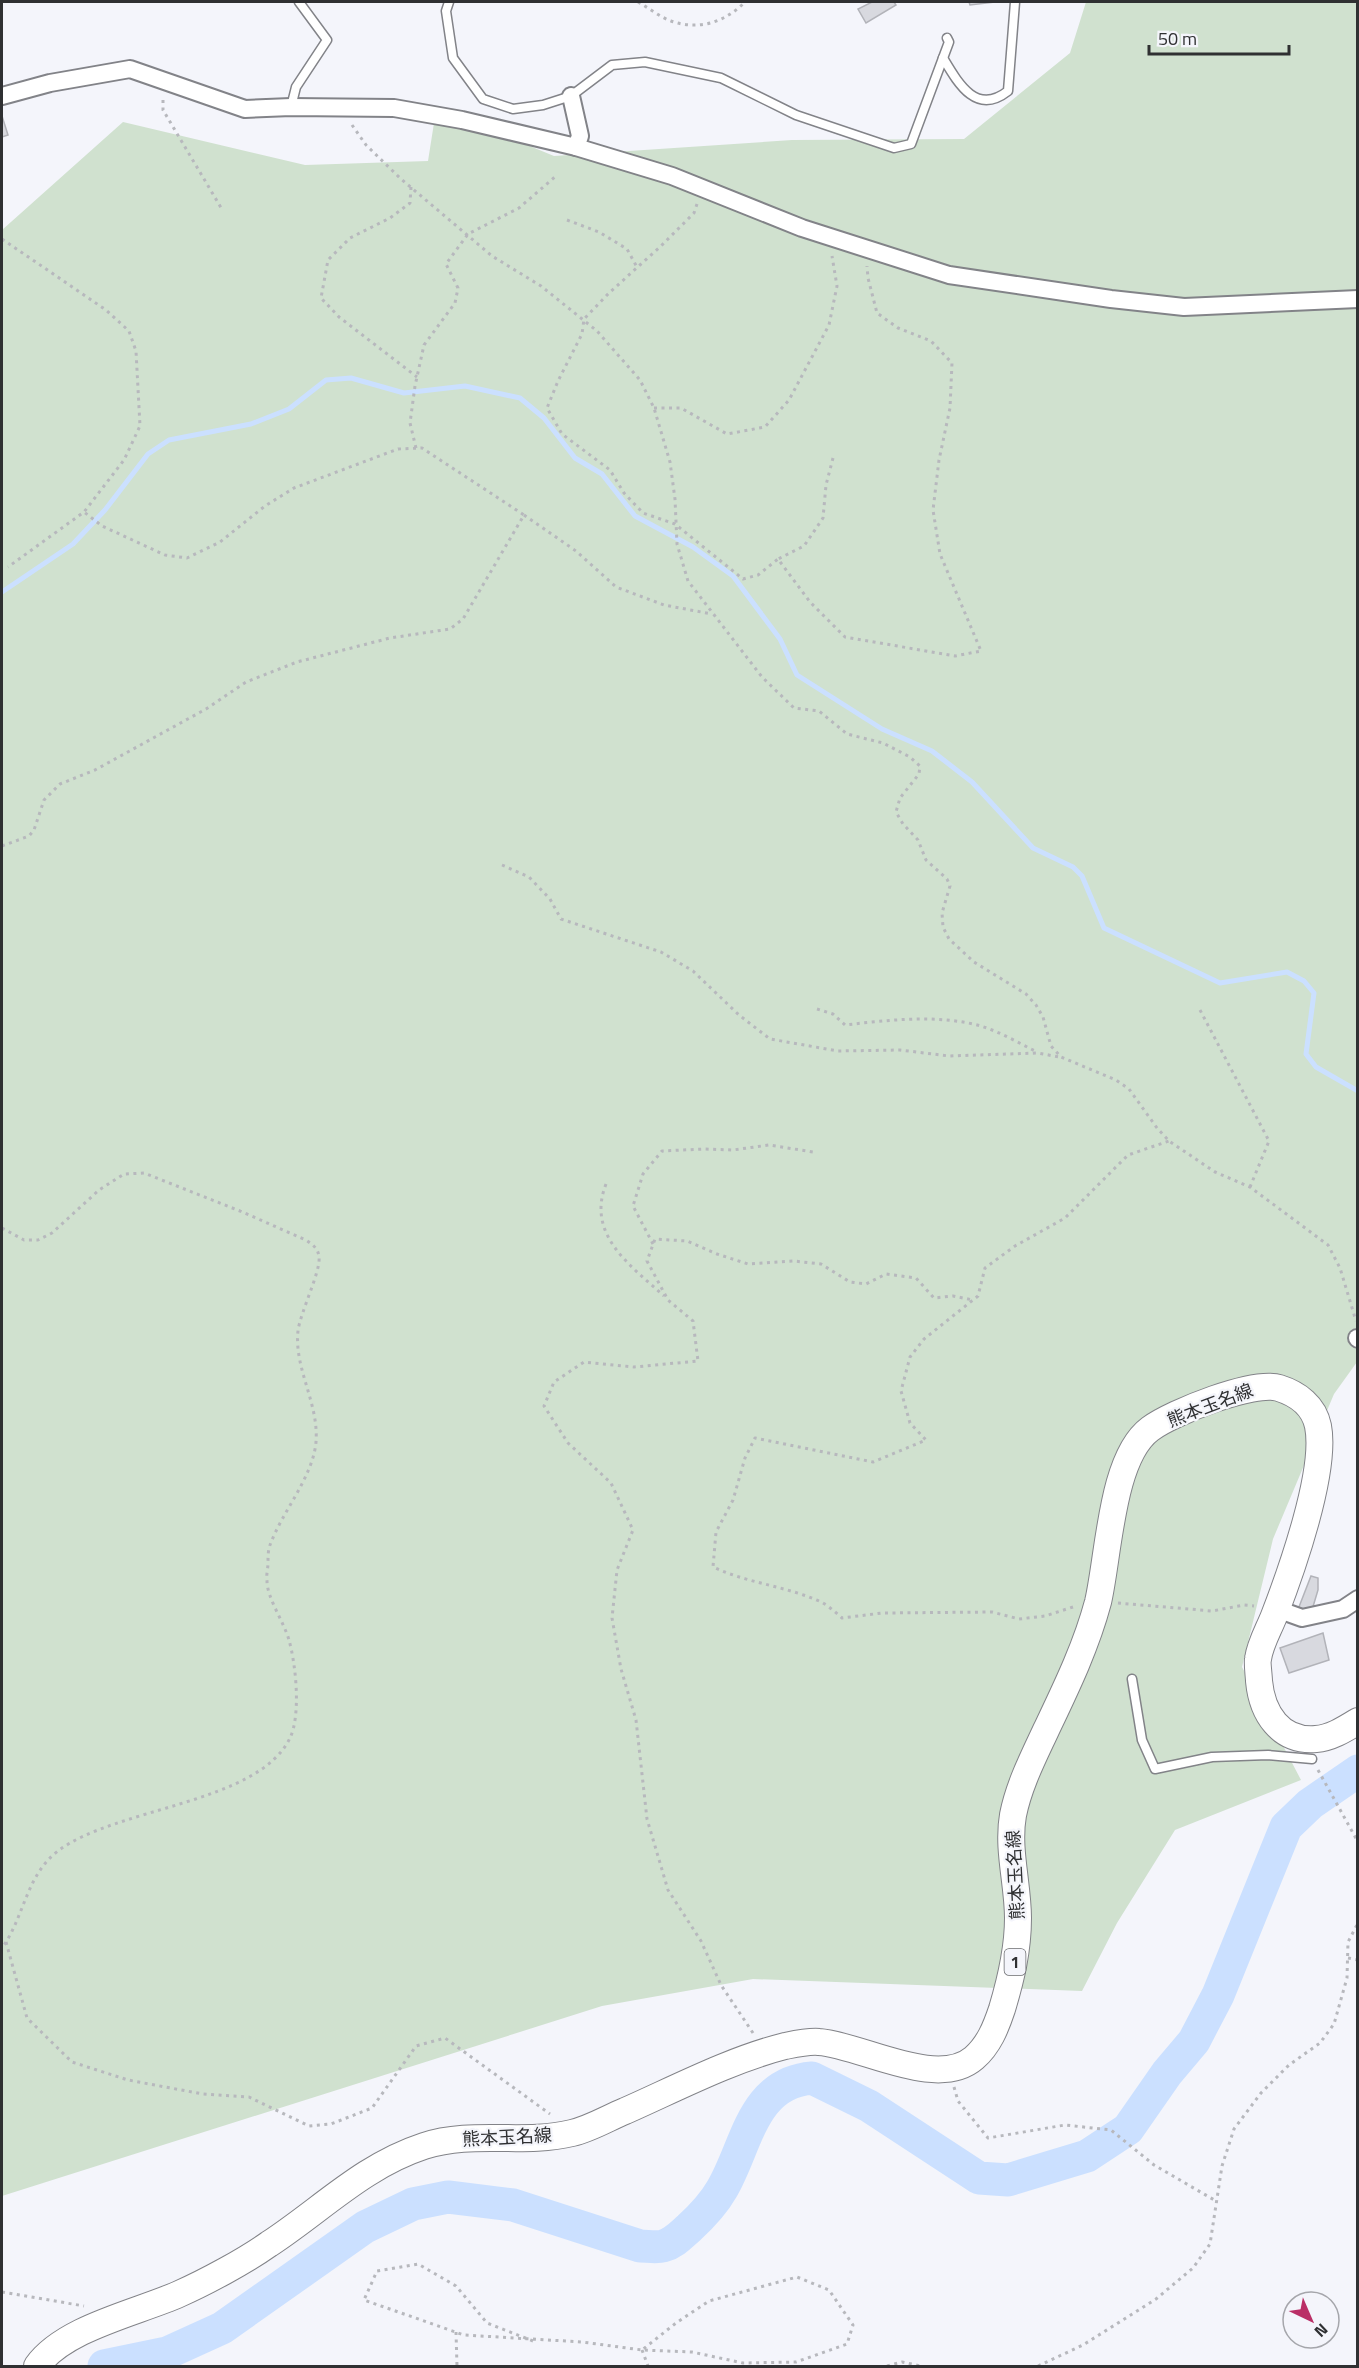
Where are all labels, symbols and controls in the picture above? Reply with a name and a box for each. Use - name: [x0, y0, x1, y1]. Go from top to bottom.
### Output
- scale bar: [1149, 18, 1288, 56]
- text: 50 m: [1158, 25, 1197, 52]
- street label: 熊本玉名線: [1163, 1376, 1257, 1434]
- street label: 熊本玉名線: [999, 1829, 1031, 1921]
- road number: 1: [1004, 1949, 1026, 1975]
- street label: 熊本玉名線: [461, 2121, 553, 2153]
- north arrow: [1281, 2290, 1341, 2350]
- text: N: [1309, 2318, 1334, 2343]

